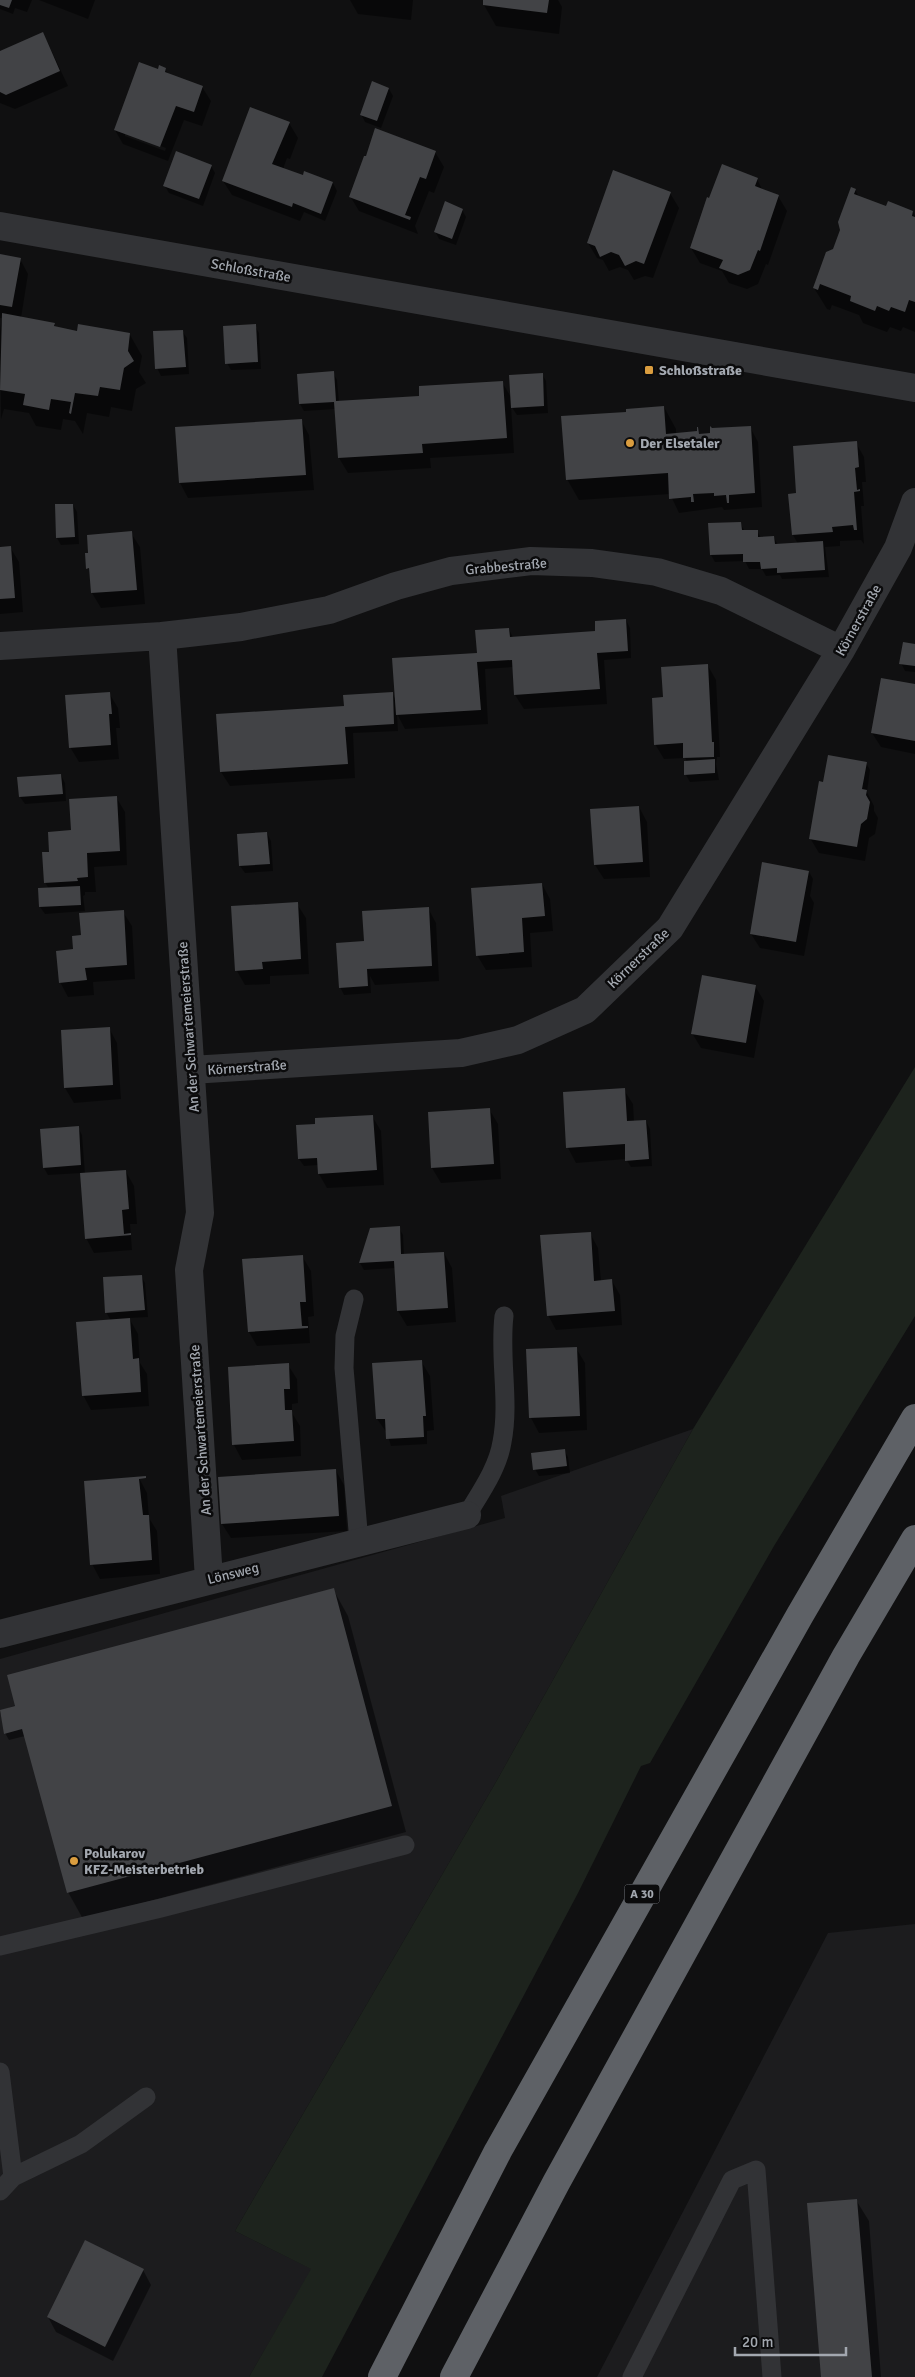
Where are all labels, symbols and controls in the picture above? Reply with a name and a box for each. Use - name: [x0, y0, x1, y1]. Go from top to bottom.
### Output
- street label: Schloßstraße: [210, 255, 292, 286]
- place label: Schloßstraße: [659, 362, 742, 379]
- marker: Schloßstraße: [643, 364, 655, 376]
- place label: Der Elsetaler: [640, 435, 720, 452]
- marker: Der Elsetaler: [624, 437, 636, 449]
- street label: Grabbestraße: [465, 554, 548, 579]
- street label: Körnerstraße: [832, 581, 885, 659]
- street label: Körnerstraße: [604, 925, 673, 992]
- street label: An der Schwartemeierstraße: [174, 941, 203, 1113]
- street label: Körnerstraße: [207, 1056, 287, 1079]
- street label: An der Schwartemeierstraße: [186, 1344, 215, 1516]
- street label: Lönsweg: [206, 1559, 261, 1588]
- place label: Polukarov KFZ-Meisterbetrieb: [84, 1845, 205, 1878]
- marker: Polukarov KFZ-Meisterbetrieb: [68, 1855, 80, 1867]
- road number: A 30: [624, 1885, 660, 1904]
- scale bar: [735, 2324, 846, 2356]
- text: 20 m: [742, 2333, 773, 2351]

